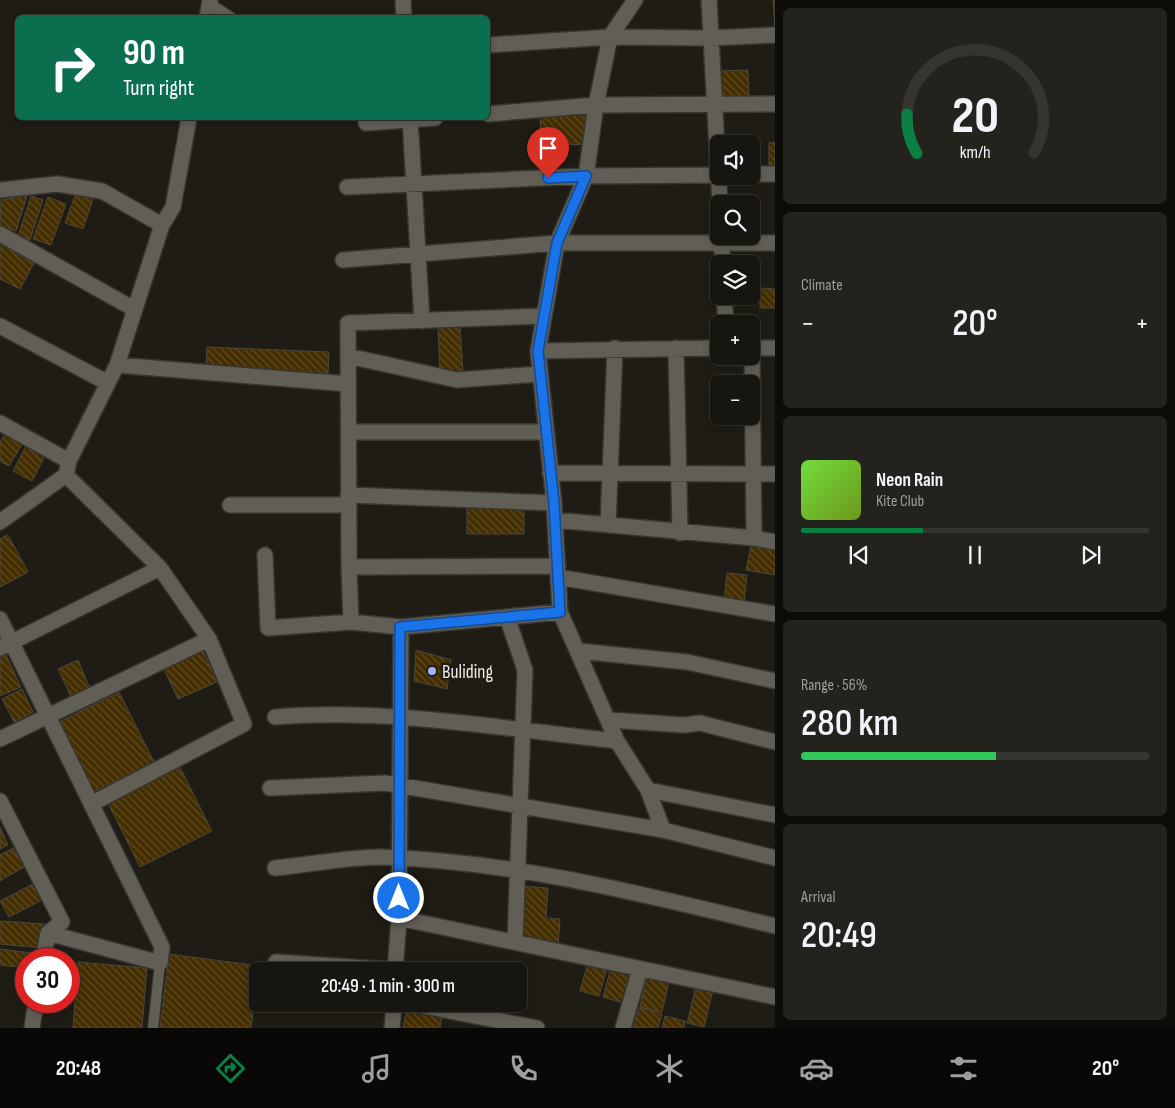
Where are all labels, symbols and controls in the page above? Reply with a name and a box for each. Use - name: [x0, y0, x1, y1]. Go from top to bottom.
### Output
- text: 90 m: [123, 32, 185, 75]
- icon: right: [40, 35, 105, 100]
- text: Turn right: [123, 75, 194, 102]
- text: 20: [951, 85, 999, 148]
- pin: [527, 127, 569, 178]
- icon: arrive: [534, 134, 562, 162]
- map controls: [710, 135, 760, 425]
- button: sound: [710, 135, 760, 185]
- text: km/h: [960, 142, 990, 163]
- button: search: [710, 195, 760, 245]
- button: layers: [710, 255, 760, 305]
- text: Climate: [801, 276, 843, 295]
- text: 20°: [952, 301, 998, 346]
- text: −: [801, 307, 815, 340]
- text: +: [1135, 307, 1149, 340]
- button: +: [710, 315, 760, 365]
- button: −: [710, 375, 760, 425]
- text: Neon Rain: [876, 469, 943, 492]
- text: Kite Club: [876, 492, 924, 511]
- icon: previous: [845, 541, 873, 569]
- icon: pause: [961, 541, 989, 569]
- icon: next: [1077, 541, 1105, 569]
- place label: Buliding: [442, 661, 493, 684]
- marker: Buliding: [426, 665, 438, 677]
- text: Range · 56%: [801, 676, 867, 695]
- text: 280 km: [801, 701, 898, 746]
- position arrow: [372, 871, 424, 923]
- text: Arrival: [801, 888, 835, 907]
- text: 20:49: [801, 913, 877, 958]
- speed limit sign: 30: [15, 948, 80, 1013]
- text: 20:49 · 1 min · 300 m: [321, 975, 455, 998]
- icon: directions: [213, 1051, 248, 1086]
- icon: music: [359, 1051, 394, 1086]
- icon: phone: [506, 1051, 541, 1086]
- icon: climate: [652, 1051, 687, 1086]
- icon: car: [799, 1051, 834, 1086]
- icon: filters: [946, 1051, 981, 1086]
- text: 20:48: [56, 1055, 101, 1082]
- text: 20°: [1092, 1055, 1119, 1082]

